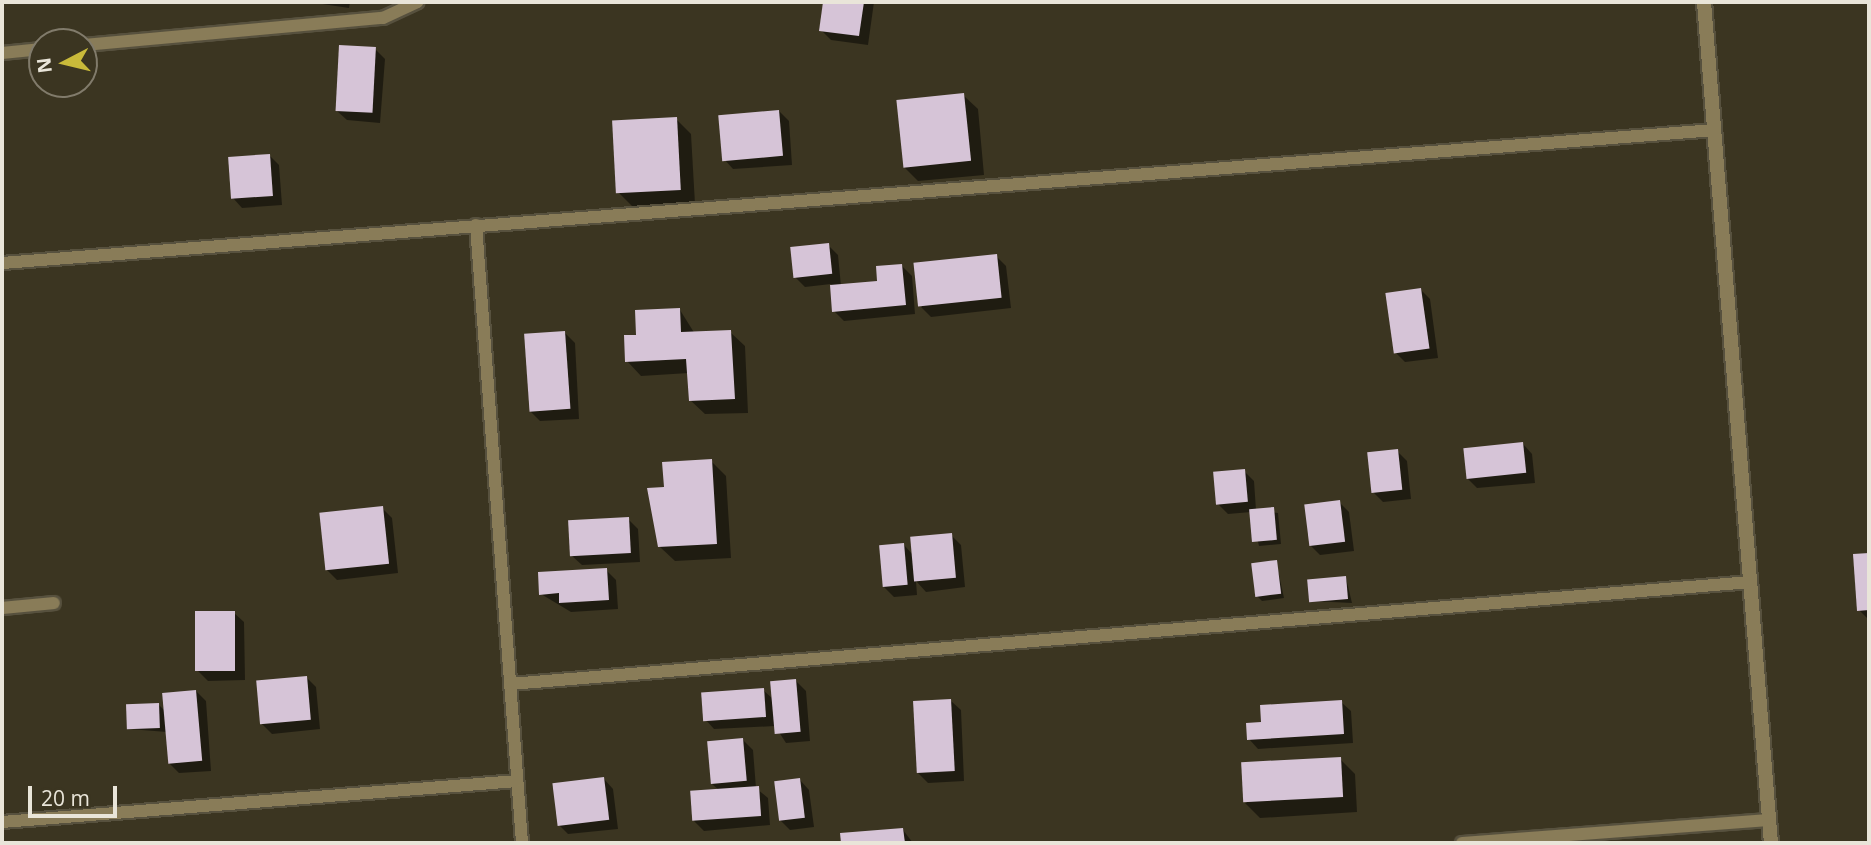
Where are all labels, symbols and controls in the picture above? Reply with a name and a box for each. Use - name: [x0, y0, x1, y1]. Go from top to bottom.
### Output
- north arrow: [28, 28, 98, 98]
- text: N: [30, 56, 58, 75]
- scale bar: [32, 772, 121, 816]
- text: 20 m: [41, 784, 90, 812]

